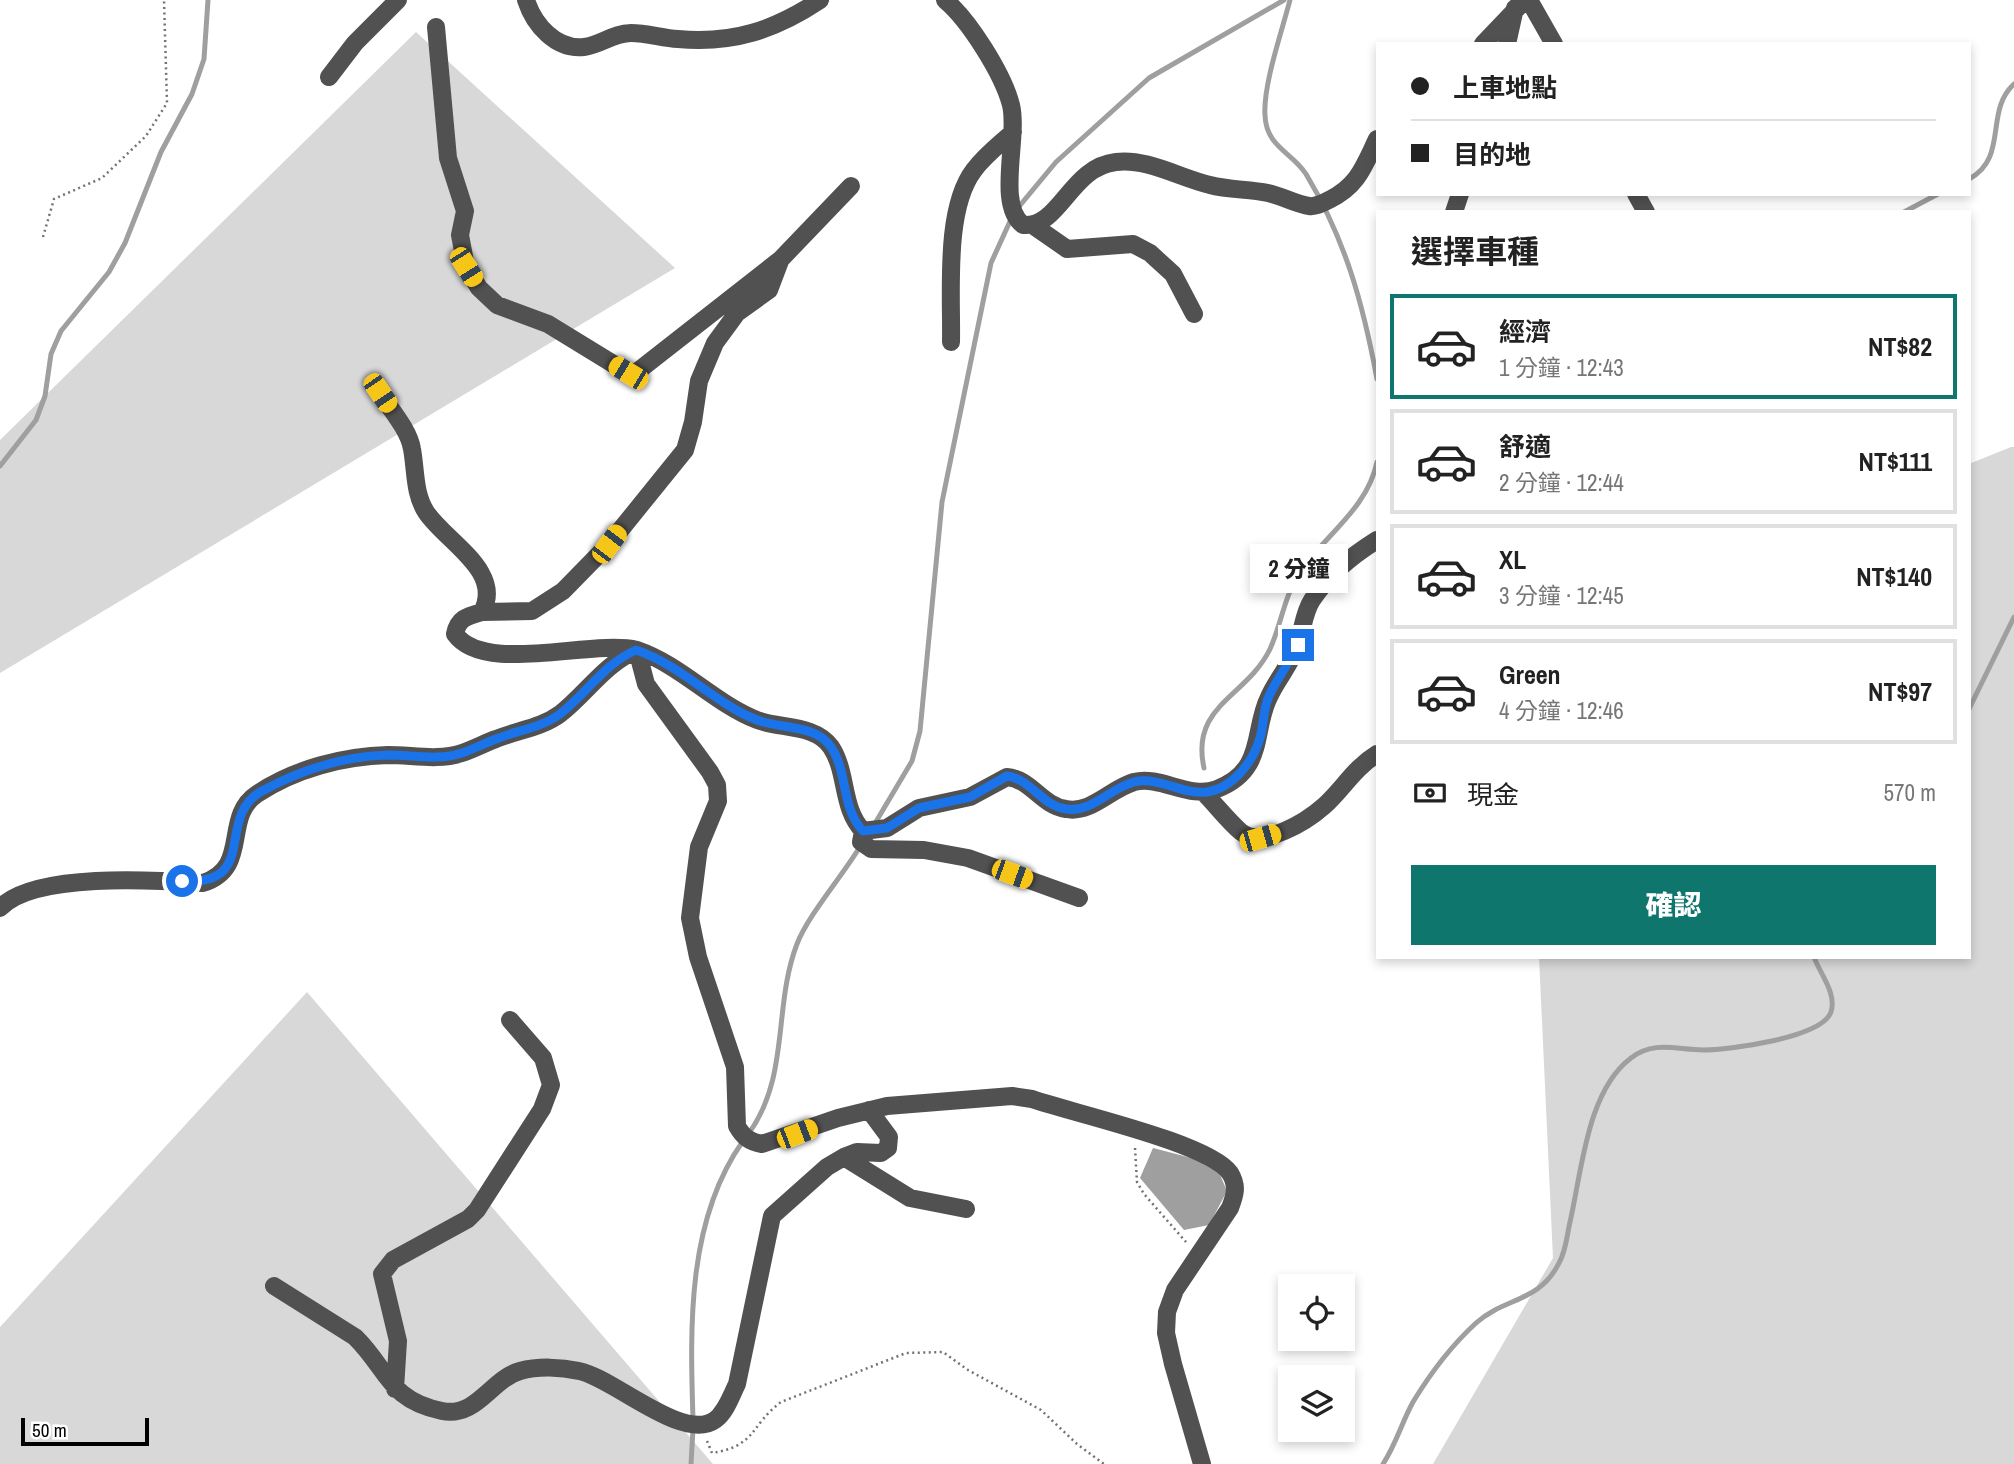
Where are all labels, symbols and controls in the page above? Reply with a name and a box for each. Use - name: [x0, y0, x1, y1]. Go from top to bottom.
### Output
- text: 上車地點: [1453, 70, 1557, 105]
- text: 目的地: [1453, 137, 1531, 172]
- text: 選擇車種: [1411, 230, 1539, 273]
- car: [446, 244, 487, 290]
- text: 經濟: [1499, 314, 1551, 349]
- icon: car: [1415, 315, 1478, 378]
- text: NT$82: [1868, 329, 1932, 364]
- text: 1 分鐘 · 12:43: [1499, 352, 1624, 383]
- car: [605, 353, 652, 393]
- car: [360, 370, 401, 416]
- text: 舒適: [1499, 429, 1551, 464]
- icon: car: [1415, 430, 1478, 493]
- text: NT$111: [1858, 444, 1932, 479]
- text: 2 分鐘 · 12:44: [1499, 467, 1624, 498]
- car: [588, 521, 631, 567]
- text: XL: [1499, 542, 1526, 577]
- callout: 2 分鐘: [1249, 544, 1347, 592]
- icon: car: [1415, 545, 1478, 608]
- text: 2 分鐘: [1268, 553, 1330, 584]
- text: NT$140: [1856, 559, 1932, 594]
- text: 3 分鐘 · 12:45: [1499, 580, 1624, 611]
- route end: [1282, 629, 1314, 661]
- text: Green: [1499, 657, 1561, 692]
- icon: car: [1415, 660, 1478, 723]
- text: NT$97: [1868, 674, 1932, 709]
- text: 4 分鐘 · 12:46: [1499, 695, 1624, 726]
- icon: cash: [1411, 774, 1449, 812]
- text: 現金: [1467, 777, 1519, 812]
- text: 570 m: [1884, 777, 1936, 808]
- car: [1237, 822, 1284, 854]
- car: [989, 857, 1036, 891]
- route start: [166, 865, 198, 897]
- button: 確認: [1411, 865, 1936, 945]
- car: [774, 1117, 821, 1151]
- map controls: [1278, 1274, 1355, 1442]
- button: locate: [1278, 1274, 1355, 1351]
- button: layers: [1278, 1365, 1355, 1442]
- scale bar: [21, 1415, 149, 1447]
- text: 50 m: [32, 1417, 67, 1443]

